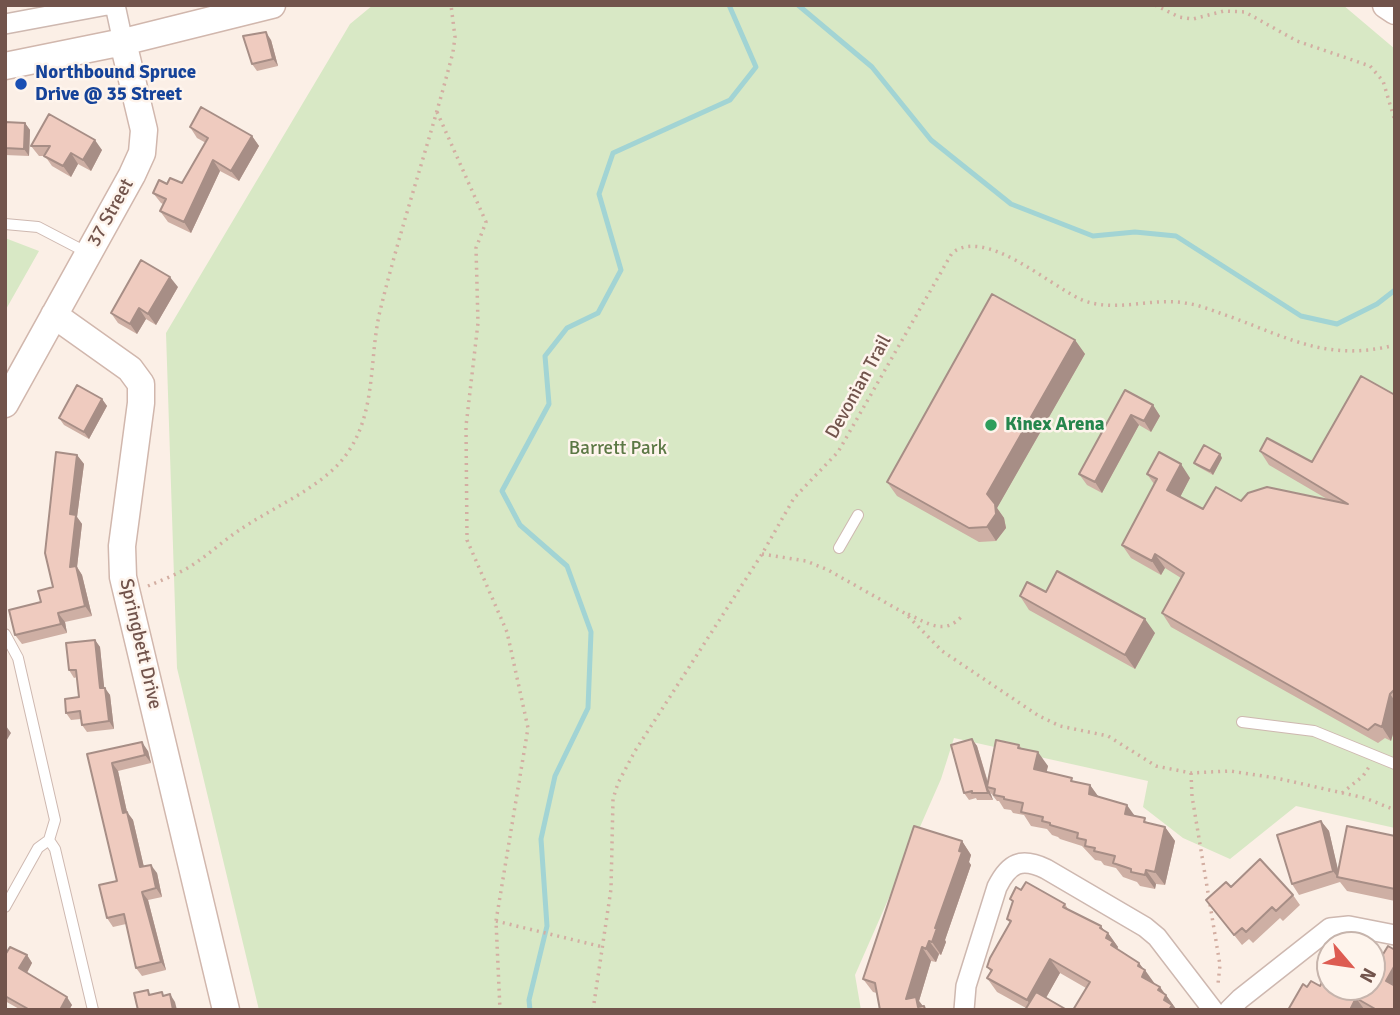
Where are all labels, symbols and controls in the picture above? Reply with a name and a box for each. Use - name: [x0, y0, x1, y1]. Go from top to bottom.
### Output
- place label: Northbound Spruce Drive @ 35 Street: [35, 62, 196, 106]
- marker: Northbound Spruce Drive @ 35 Street: [13, 76, 29, 92]
- street label: 37 Street: [83, 175, 139, 251]
- street label: Devonian Trail: [821, 331, 897, 443]
- place label: Kinex Arena: [1005, 414, 1105, 436]
- marker: Kinex Arena: [983, 417, 999, 433]
- park label: Barrett Park: [569, 438, 667, 460]
- street label: Springbett Drive: [114, 577, 166, 711]
- north arrow: [1316, 931, 1386, 1001]
- text: N: [1354, 964, 1381, 987]

